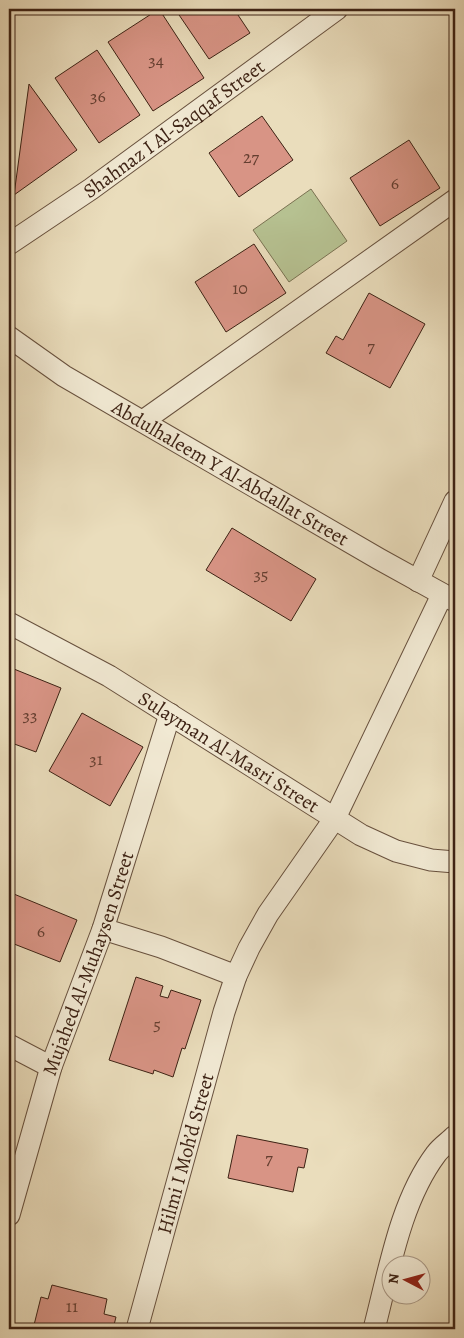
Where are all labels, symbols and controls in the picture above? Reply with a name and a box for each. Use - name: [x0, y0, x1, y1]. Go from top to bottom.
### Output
- house number: 34: [148, 48, 164, 72]
- street label: Shahnaz I Al-Saqqaf Street: [78, 53, 270, 205]
- house number: 36: [90, 84, 106, 108]
- house number: 27: [243, 145, 259, 169]
- house number: 6: [391, 171, 399, 195]
- house number: 10: [232, 276, 248, 300]
- house number: 7: [367, 334, 375, 358]
- street label: Abdulhaleem Y Al-Abdallat Street: [106, 393, 354, 553]
- house number: 35: [253, 562, 269, 586]
- street label: Sulayman Al-Masri Street: [133, 685, 325, 819]
- house number: 33: [23, 703, 37, 727]
- house number: 31: [89, 747, 103, 771]
- street label: Mujahed Al-Muhaysen Street: [36, 848, 141, 1079]
- house number: 6: [37, 919, 45, 943]
- house number: 5: [153, 1012, 161, 1036]
- street label: Hilmi I Moh’d Street: [151, 1070, 221, 1237]
- house number: 7: [265, 1146, 273, 1170]
- north arrow: [382, 1256, 432, 1306]
- text: N: [384, 1273, 404, 1285]
- house number: 11: [66, 1294, 78, 1318]

